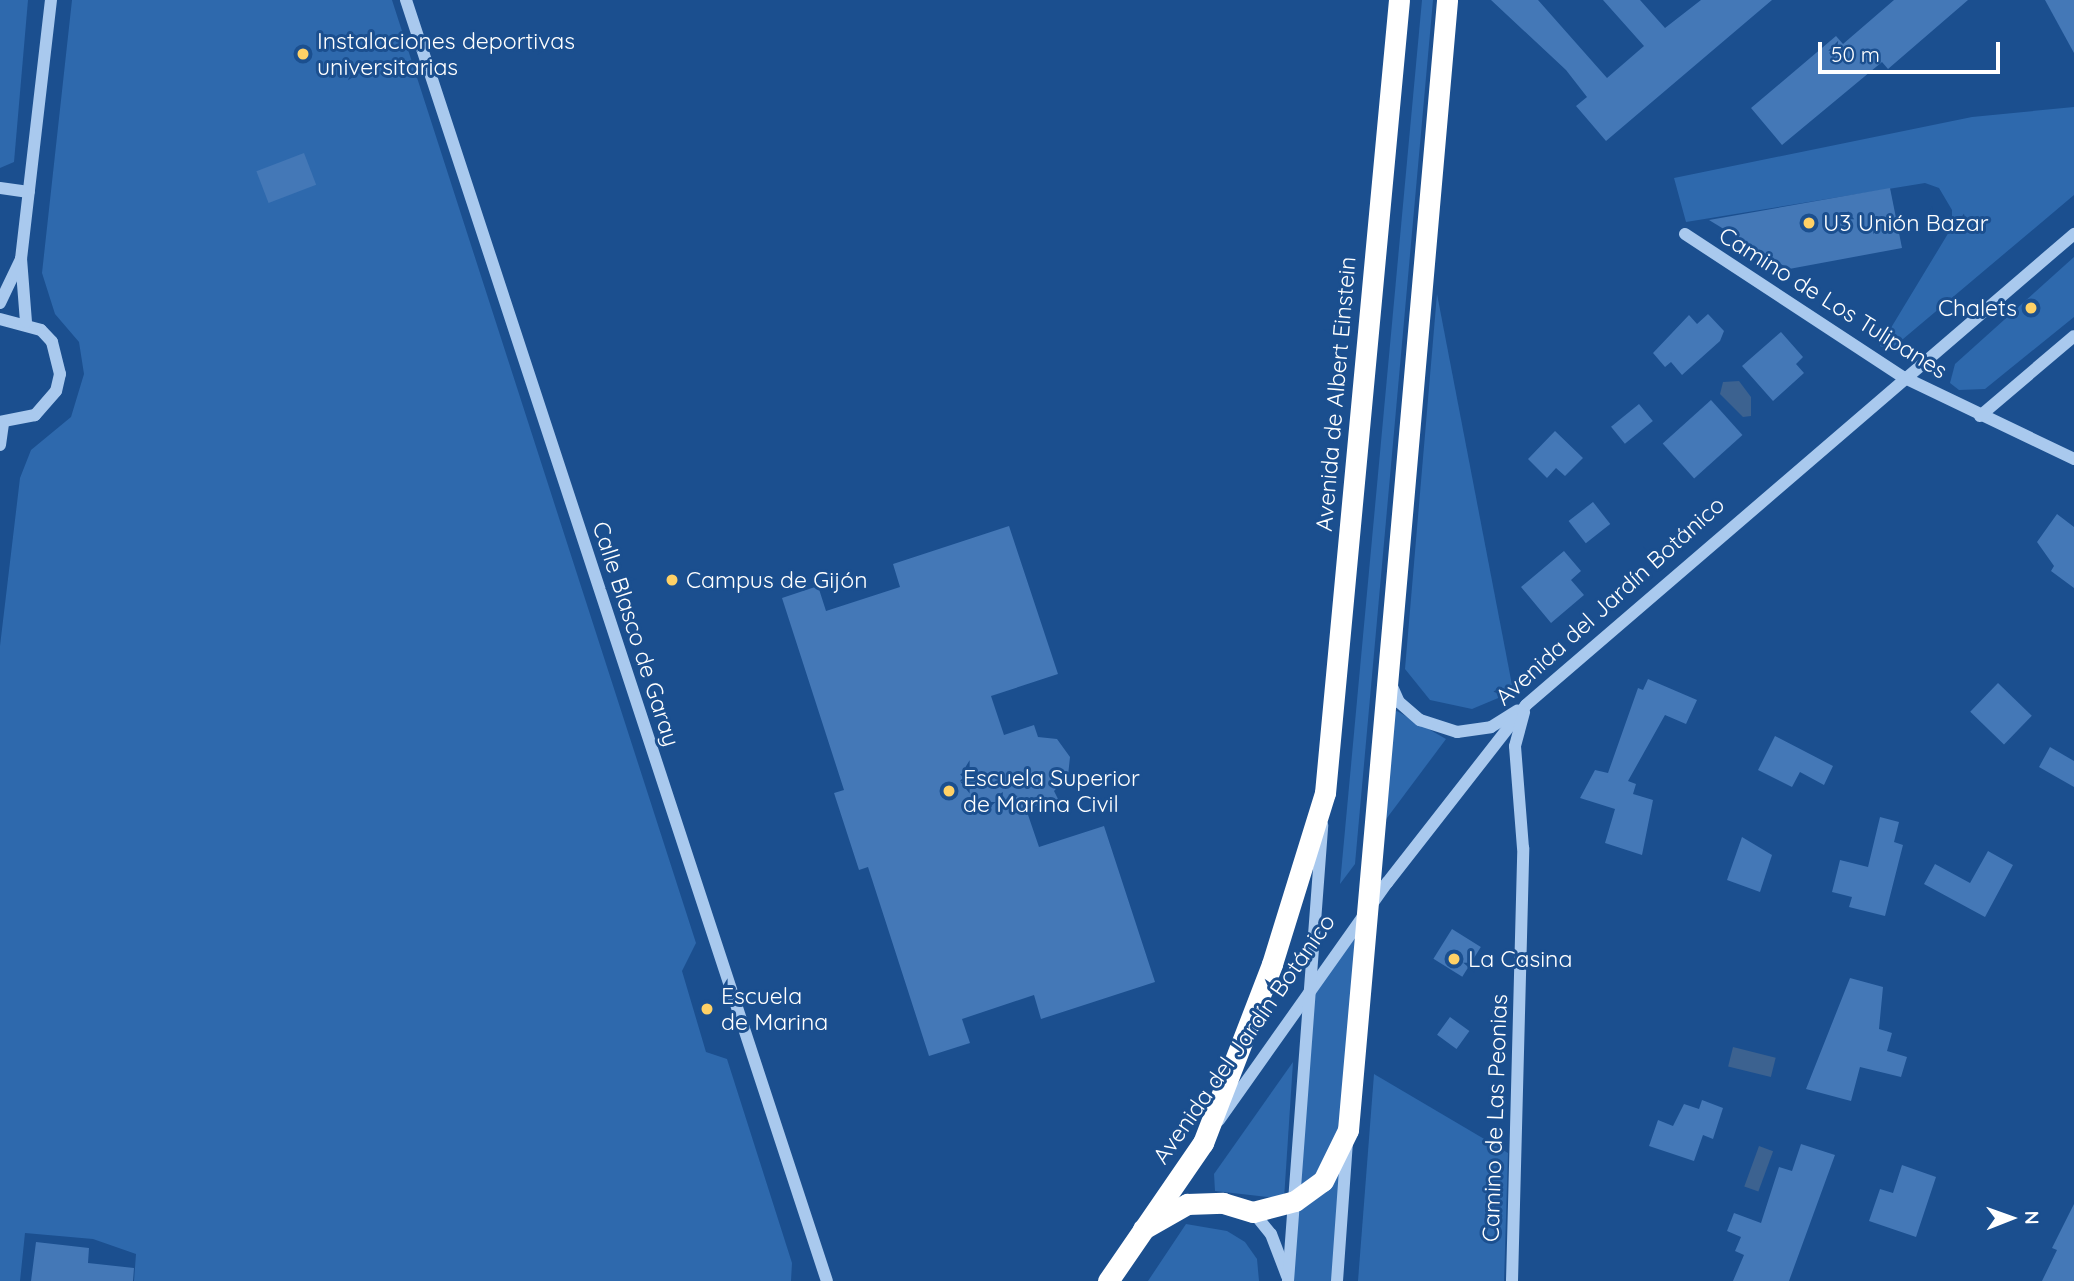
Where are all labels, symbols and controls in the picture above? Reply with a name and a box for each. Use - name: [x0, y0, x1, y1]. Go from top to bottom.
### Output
- place label: Instalaciones deportivas universitarias: [317, 27, 575, 81]
- scale bar: [1822, 28, 2004, 72]
- text: 50 m: [1831, 41, 1880, 67]
- marker: Instalaciones deportivas universitarias: [295, 46, 311, 62]
- place label: U3 Unión Bazar: [1823, 209, 1989, 237]
- marker: U3 Unión Bazar: [1801, 215, 1817, 231]
- street label: Camino de Los Tulipanes: [1714, 221, 1952, 385]
- street label: Avenida de Albert Einstein: [1310, 255, 1362, 533]
- place label: Chalets: [1938, 294, 2017, 322]
- marker: Chalets: [2023, 300, 2039, 316]
- street label: Avenida del Jardín Botánico: [1490, 491, 1730, 711]
- street label: Calle Blasco de Garay: [587, 518, 685, 750]
- place label: Campus de Gijón: [686, 566, 868, 594]
- marker: Campus de Gijón: [664, 572, 680, 588]
- place label: Escuela Superior de Marina Civil: [963, 764, 1140, 818]
- marker: Escuela Superior de Marina Civil: [941, 783, 957, 799]
- street label: Avenida del Jardín Botánico: [1147, 909, 1341, 1169]
- place label: La Casina: [1468, 945, 1572, 973]
- marker: La Casina: [1446, 951, 1462, 967]
- place label: Escuela de Marina: [721, 982, 828, 1036]
- street label: Camino de Las Peonias: [1477, 994, 1513, 1242]
- marker: Escuela de Marina: [699, 1001, 715, 1017]
- north arrow: [1976, 1183, 2046, 1253]
- text: N: [2020, 1210, 2044, 1225]

